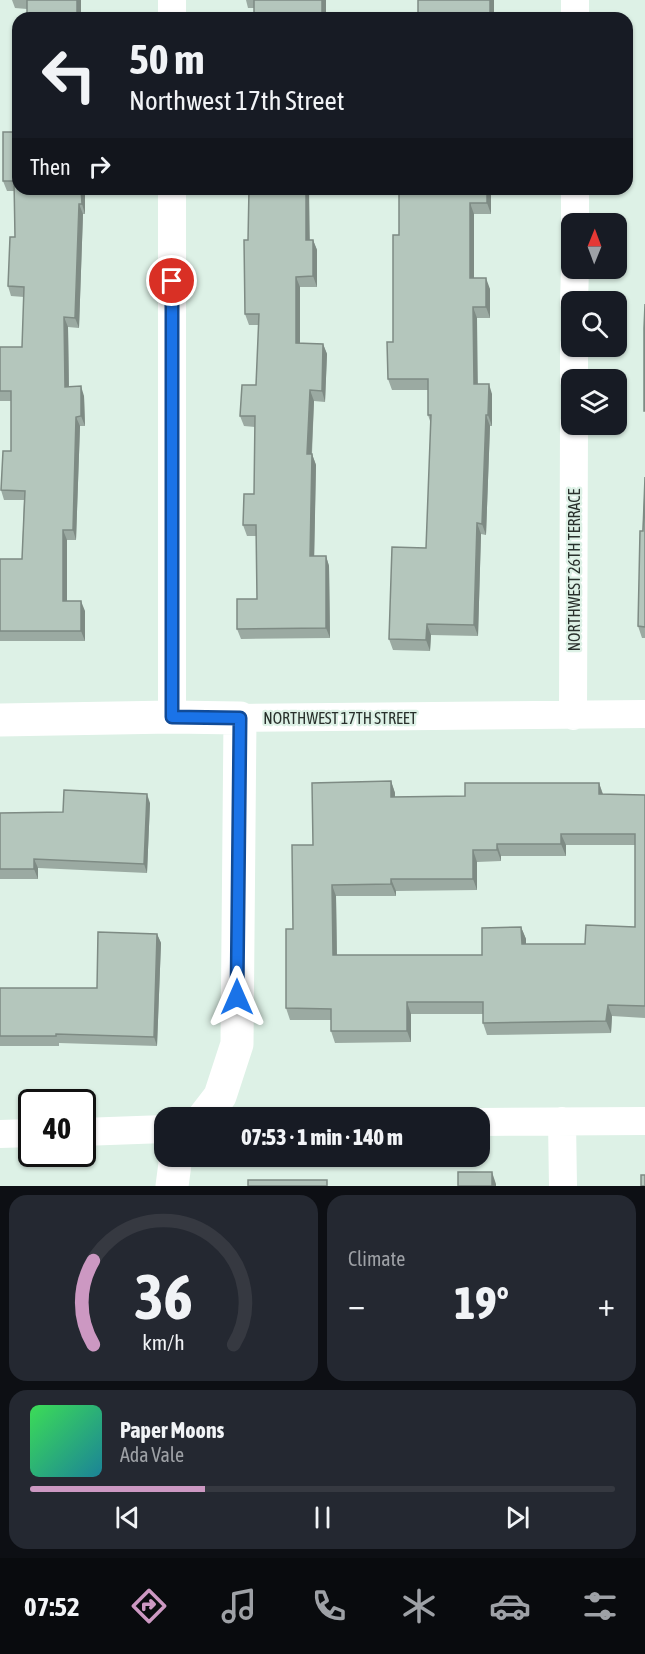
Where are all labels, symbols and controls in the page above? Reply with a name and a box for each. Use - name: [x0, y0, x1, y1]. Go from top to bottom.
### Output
- text: 50 m: [129, 35, 204, 83]
- icon: left: [30, 36, 108, 114]
- text: Northwest 17th Street: [129, 85, 345, 116]
- icon: right: [83, 150, 116, 183]
- text: Then: [30, 154, 71, 180]
- north arrow: [561, 213, 627, 279]
- map controls: [561, 213, 627, 435]
- pin: [146, 255, 197, 306]
- icon: arrive: [155, 264, 188, 297]
- button: search: [561, 291, 627, 357]
- button: layers: [561, 369, 627, 435]
- street label: NORTHWEST 26TH TERRACE: [565, 488, 583, 651]
- street label: NORTHWEST 17TH STREET: [263, 709, 417, 727]
- position arrow: [205, 965, 269, 1029]
- speed limit sign: 40: [18, 1089, 96, 1167]
- text: 07:53 · 1 min · 140 m: [241, 1124, 403, 1150]
- text: Climate: [348, 1247, 405, 1270]
- text: 36: [134, 1261, 193, 1332]
- text: 19°: [454, 1277, 509, 1329]
- text: −: [348, 1285, 365, 1323]
- text: +: [598, 1285, 615, 1323]
- text: km/h: [142, 1330, 185, 1355]
- text: Paper Moons: [120, 1417, 224, 1443]
- text: Ada Vale: [120, 1443, 184, 1466]
- icon: previous: [111, 1501, 144, 1534]
- icon: pause: [306, 1501, 339, 1534]
- icon: next: [501, 1501, 534, 1534]
- icon: directions: [128, 1585, 170, 1627]
- icon: music: [218, 1585, 260, 1627]
- icon: phone: [308, 1585, 350, 1627]
- icon: climate: [398, 1585, 440, 1627]
- icon: car: [489, 1585, 531, 1627]
- icon: filters: [579, 1585, 621, 1627]
- text: 07:52: [24, 1591, 80, 1622]

